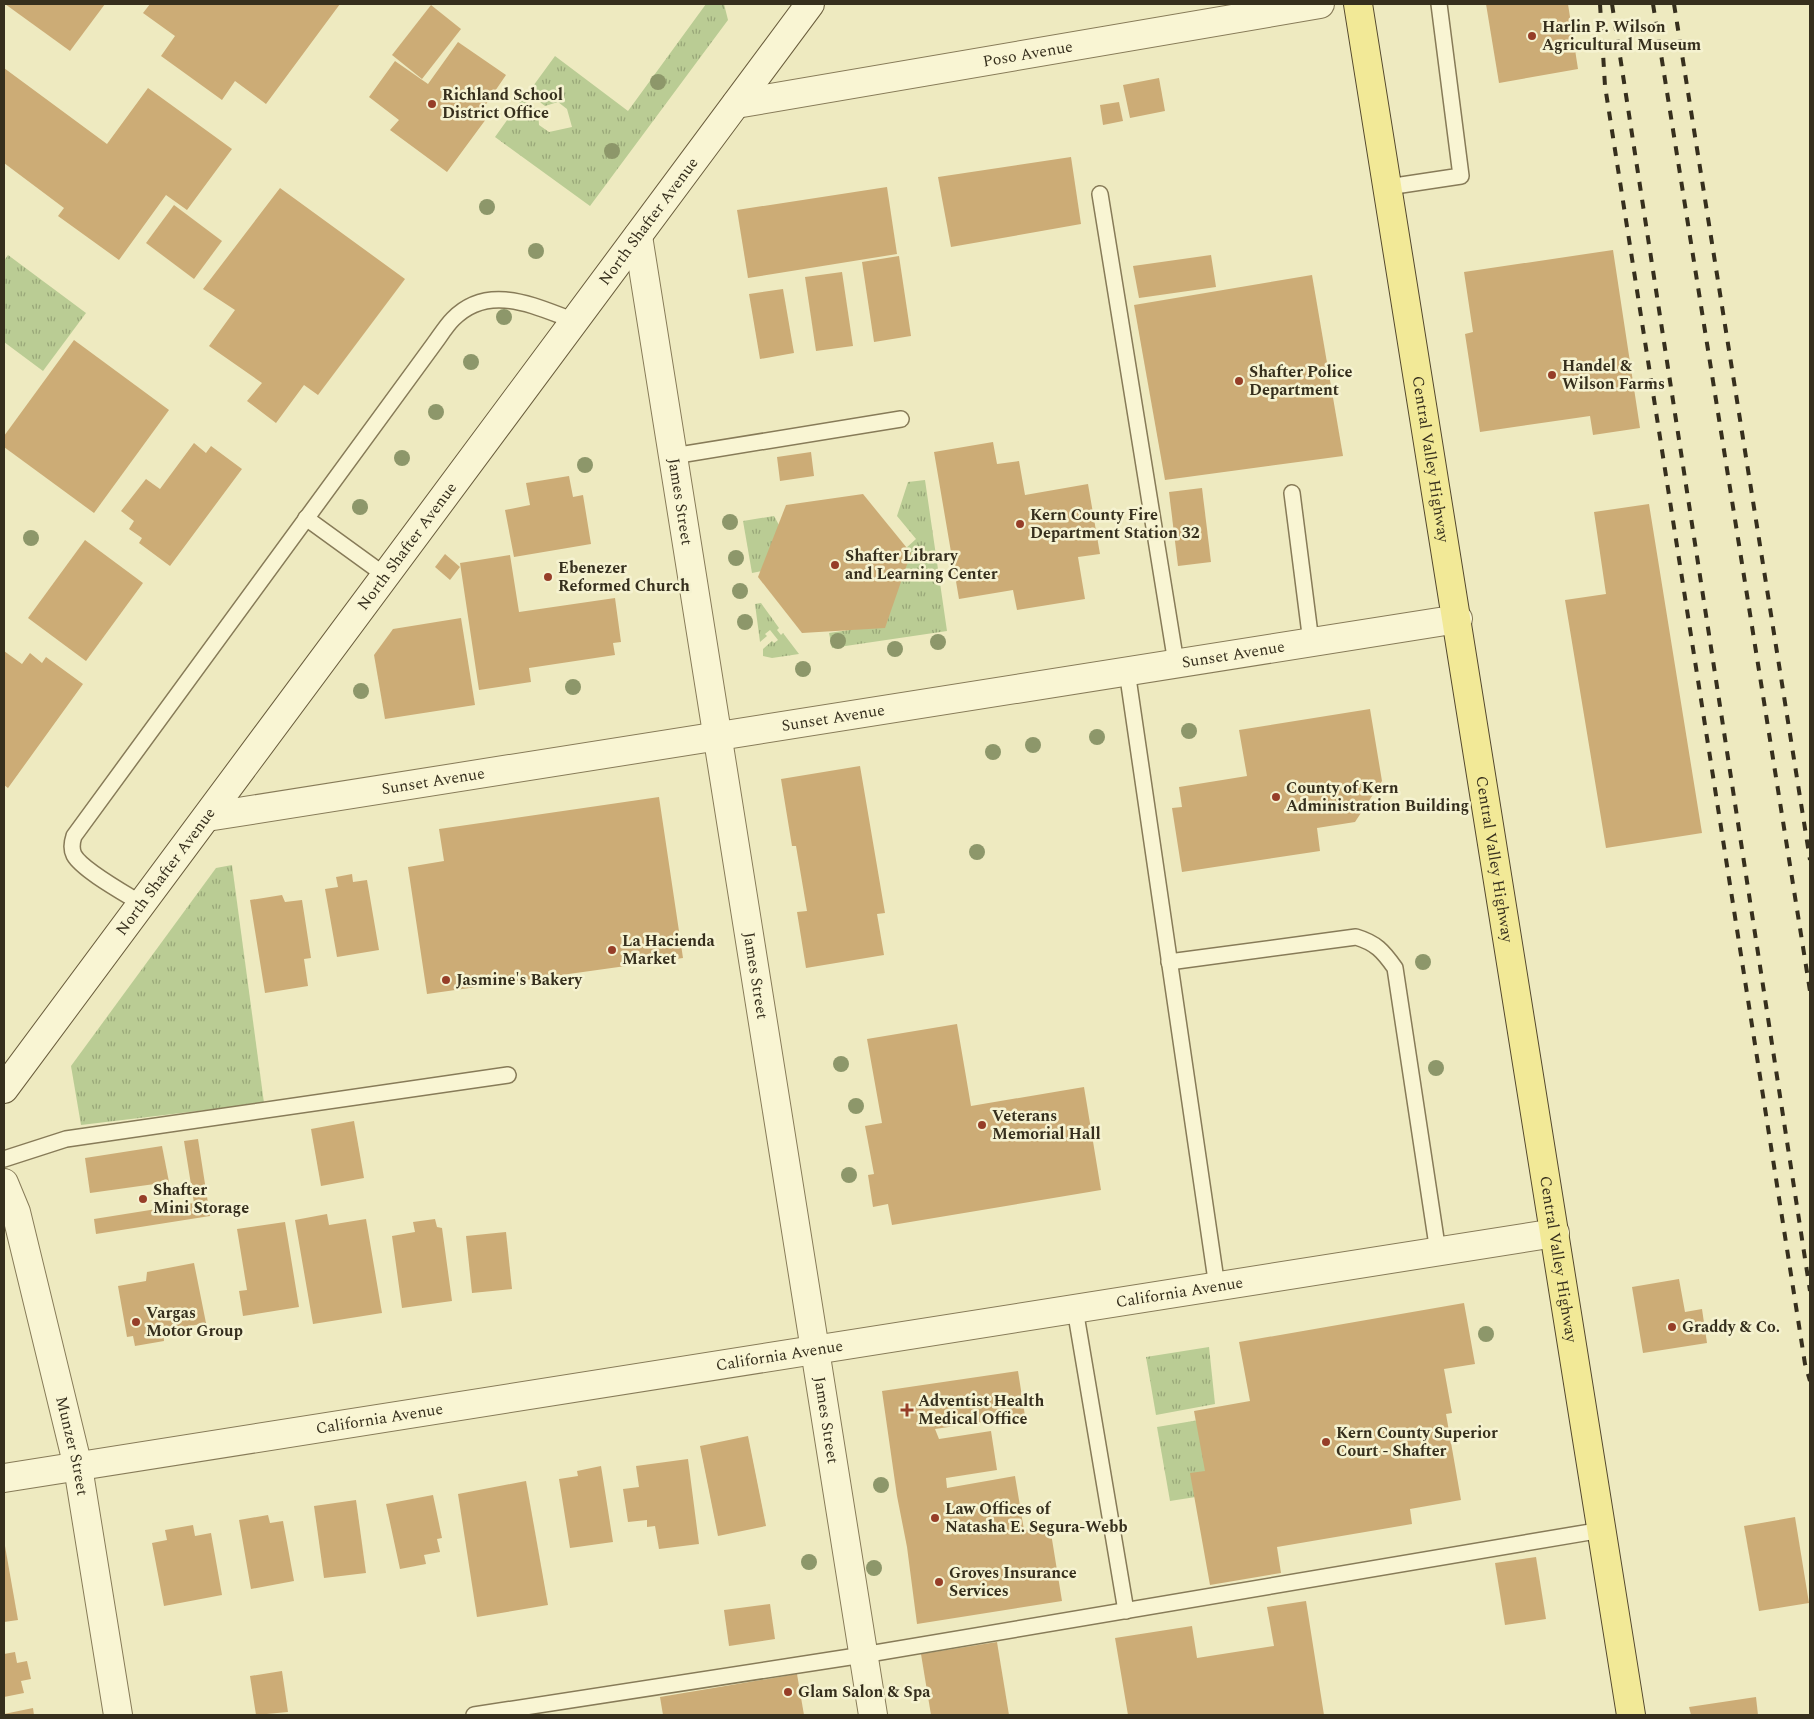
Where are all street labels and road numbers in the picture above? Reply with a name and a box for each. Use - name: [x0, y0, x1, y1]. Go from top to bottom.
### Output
- street label: Poso Avenue: [981, 35, 1075, 74]
- street label: North Shafter Avenue: [593, 152, 704, 290]
- street label: Central Valley Highway: [1406, 374, 1456, 546]
- street label: James Street: [661, 456, 699, 547]
- street label: North Shafter Avenue: [351, 477, 463, 615]
- street label: Sunset Avenue: [1180, 635, 1286, 675]
- street label: Sunset Avenue: [780, 698, 886, 738]
- street label: Sunset Avenue: [380, 761, 486, 801]
- street label: Central Valley Highway: [1469, 774, 1520, 946]
- street label: North Shafter Avenue: [110, 802, 221, 941]
- street label: James Street: [737, 930, 774, 1021]
- street label: Central Valley Highway: [1533, 1174, 1584, 1345]
- street label: California Avenue: [1114, 1270, 1245, 1314]
- street label: California Avenue: [714, 1334, 845, 1377]
- street label: James Street: [807, 1375, 845, 1466]
- street label: Munzer Street: [49, 1394, 94, 1498]
- street label: California Avenue: [314, 1397, 445, 1441]

